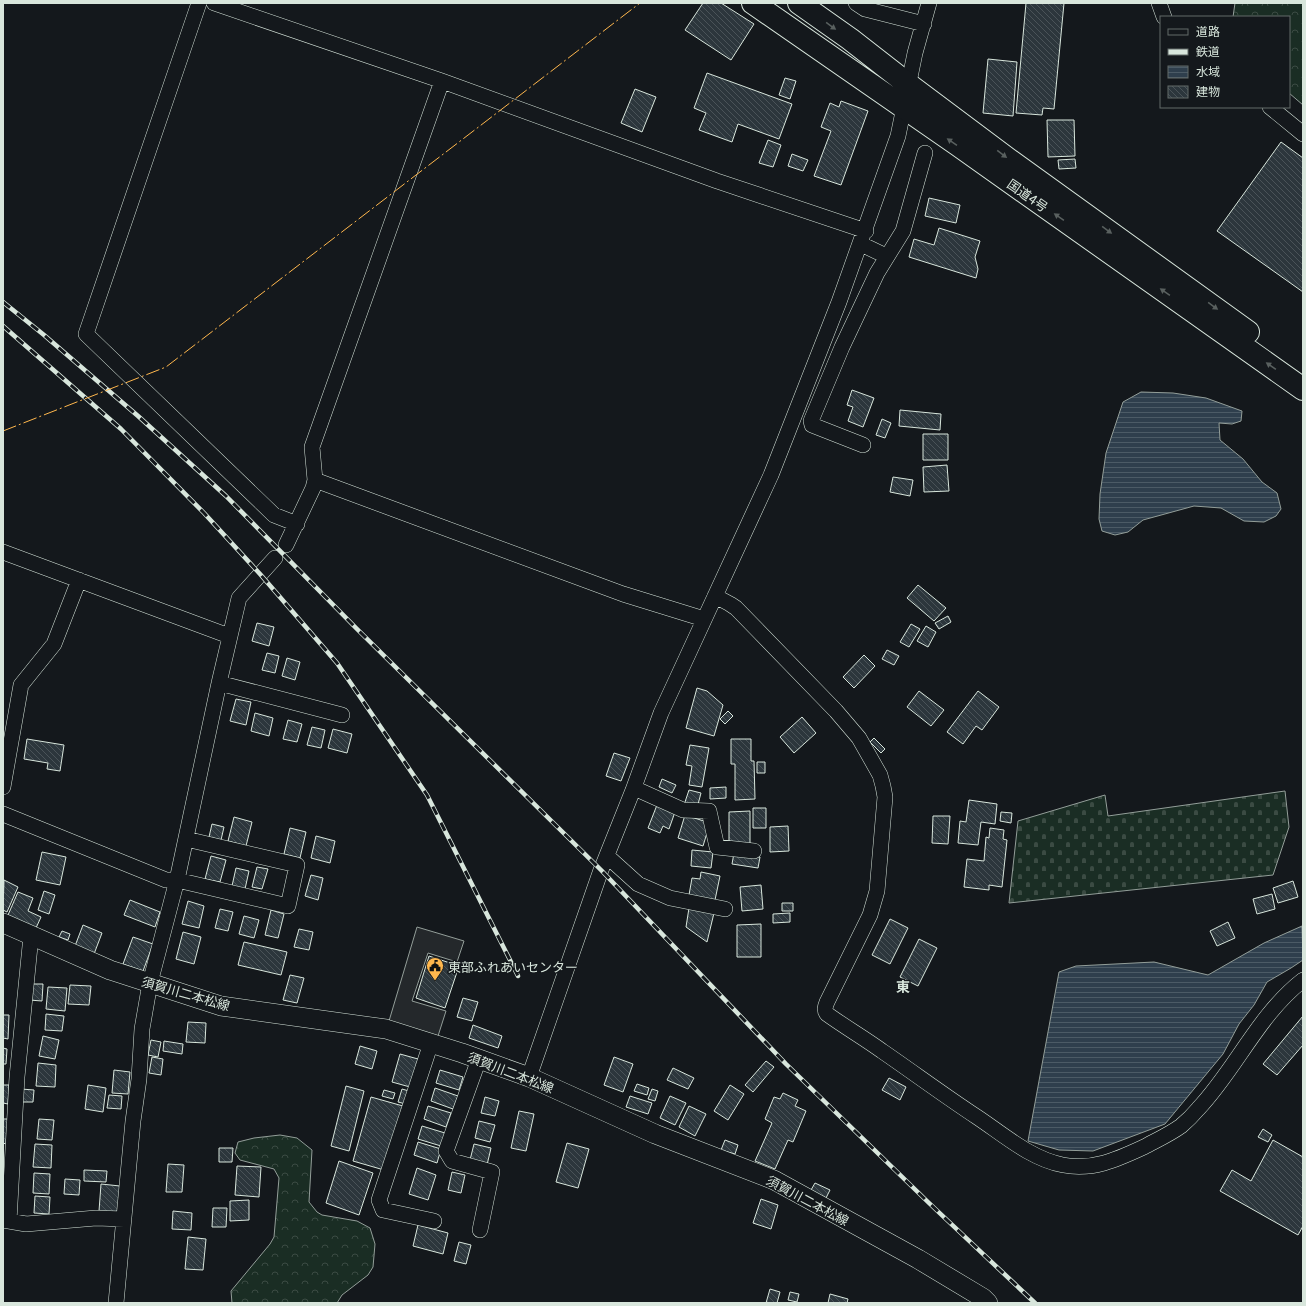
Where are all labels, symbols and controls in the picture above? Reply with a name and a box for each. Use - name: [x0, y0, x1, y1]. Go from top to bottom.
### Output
- legend: [1160, 16, 1290, 108]
- one-way arrow: [825, 22, 836, 30]
- text: 道路: [1196, 22, 1220, 39]
- text: 鉄道: [1196, 42, 1220, 59]
- text: 水域: [1196, 62, 1220, 79]
- text: 建物: [1196, 82, 1220, 99]
- one-way arrow: [947, 138, 958, 146]
- one-way arrow: [997, 150, 1007, 158]
- street label: 国道4号: [1004, 174, 1052, 216]
- one-way arrow: [1053, 213, 1064, 221]
- one-way arrow: [1102, 226, 1113, 234]
- one-way arrow: [1159, 288, 1170, 296]
- one-way arrow: [1207, 302, 1218, 310]
- one-way arrow: [1266, 362, 1276, 370]
- public building icon: 東部ふれあいセンター: [425, 956, 445, 981]
- place label: 東部ふれあいセンター: [448, 957, 578, 976]
- street label: 須賀川二本松線: [140, 971, 232, 1015]
- district label: 東: [896, 976, 910, 996]
- street label: 須賀川二本松線: [465, 1047, 557, 1097]
- street label: 須賀川二本松線: [763, 1170, 853, 1230]

